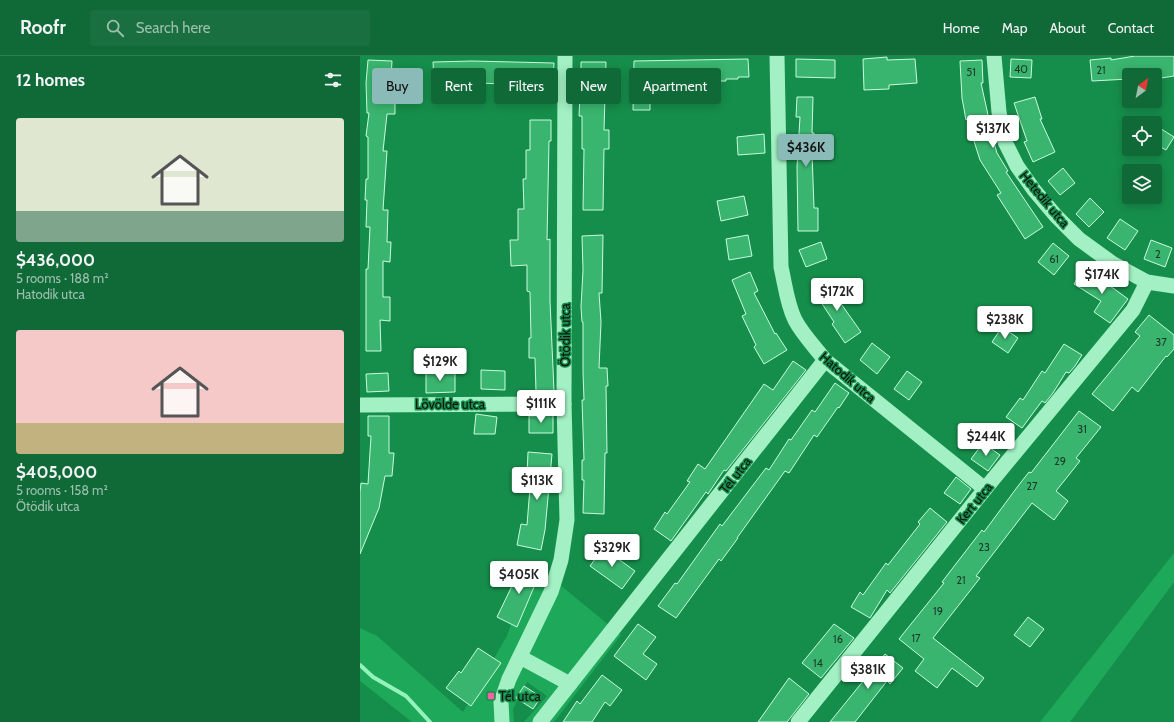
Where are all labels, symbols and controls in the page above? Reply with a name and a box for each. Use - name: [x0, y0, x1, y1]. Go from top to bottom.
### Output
- search box: [90, 10, 370, 46]
- text: Roofr: [20, 16, 66, 39]
- icon: search: [104, 17, 126, 39]
- text: Search here: [136, 19, 210, 37]
- text: Home: [943, 19, 980, 37]
- text: Map: [1002, 19, 1027, 37]
- text: About: [1049, 19, 1086, 37]
- text: Contact: [1108, 19, 1154, 37]
- house number: 40: [1014, 62, 1028, 76]
- house number: 21: [1096, 63, 1106, 77]
- house number: 51: [966, 65, 976, 79]
- chip: Buy: [372, 68, 423, 104]
- chip: Rent: [431, 68, 486, 104]
- chip: Filters: [494, 68, 558, 104]
- chip: New: [566, 68, 621, 104]
- chip: Apartment: [629, 68, 721, 104]
- north arrow: [1122, 68, 1162, 108]
- map controls: [1122, 68, 1162, 204]
- icon: filters: [322, 69, 344, 91]
- text: 12 homes: [16, 70, 85, 90]
- pin: $137K: [965, 115, 1021, 149]
- button: locate: [1122, 116, 1162, 156]
- text: $137K: [976, 120, 1010, 136]
- pin: $436K: [778, 134, 834, 168]
- text: $436K: [787, 139, 825, 155]
- icon: home: [144, 144, 216, 216]
- button: layers: [1122, 164, 1162, 204]
- street label: Hetedik utca: [1017, 168, 1074, 231]
- house number: 2: [1155, 247, 1161, 261]
- text: $436,000: [16, 250, 95, 270]
- house number: 61: [1049, 252, 1059, 266]
- pin: $174K: [1074, 261, 1130, 295]
- text: $174K: [1085, 266, 1119, 282]
- text: 5 rooms · 188 m²: [16, 270, 109, 286]
- pin: $172K: [809, 278, 865, 312]
- text: $172K: [820, 283, 854, 299]
- text: Hatodik utca: [16, 286, 85, 302]
- street label: Ötödik utca: [557, 302, 573, 367]
- pin: $238K: [977, 306, 1033, 340]
- text: $238K: [986, 311, 1024, 327]
- house number: 37: [1155, 335, 1167, 349]
- pin: $129K: [412, 348, 468, 382]
- street label: Hatodik utca: [817, 348, 880, 406]
- text: $129K: [423, 353, 457, 369]
- icon: home: [144, 356, 216, 428]
- pin: $111K: [513, 390, 569, 424]
- text: $111K: [526, 395, 556, 411]
- street label: Lövölde utca: [415, 396, 486, 412]
- house number: 31: [1077, 422, 1087, 436]
- pin: $244K: [958, 423, 1014, 457]
- text: $244K: [967, 428, 1005, 444]
- street label: Tél utca: [716, 453, 755, 496]
- house number: 29: [1054, 454, 1066, 468]
- text: $405,000: [16, 462, 97, 482]
- pin: $113K: [509, 467, 565, 501]
- text: $113K: [521, 472, 553, 488]
- street label: Kert utca: [953, 479, 996, 527]
- house number: 27: [1026, 479, 1038, 493]
- text: 5 rooms · 158 m²: [16, 482, 108, 498]
- text: Ötödik utca: [16, 498, 80, 514]
- pin: $329K: [584, 534, 640, 568]
- text: $329K: [594, 539, 630, 555]
- house number: 23: [978, 540, 990, 554]
- pin: $405K: [491, 561, 547, 595]
- text: $405K: [499, 566, 539, 582]
- house number: 21: [956, 573, 966, 587]
- house number: 19: [933, 604, 943, 618]
- house number: 17: [911, 631, 921, 645]
- house number: 16: [833, 632, 843, 646]
- house number: 14: [813, 656, 824, 670]
- pin: $381K: [840, 656, 896, 690]
- text: $381K: [850, 661, 886, 677]
- place label: Tél utca: [499, 688, 542, 704]
- marker: Tél utca: [486, 691, 496, 701]

